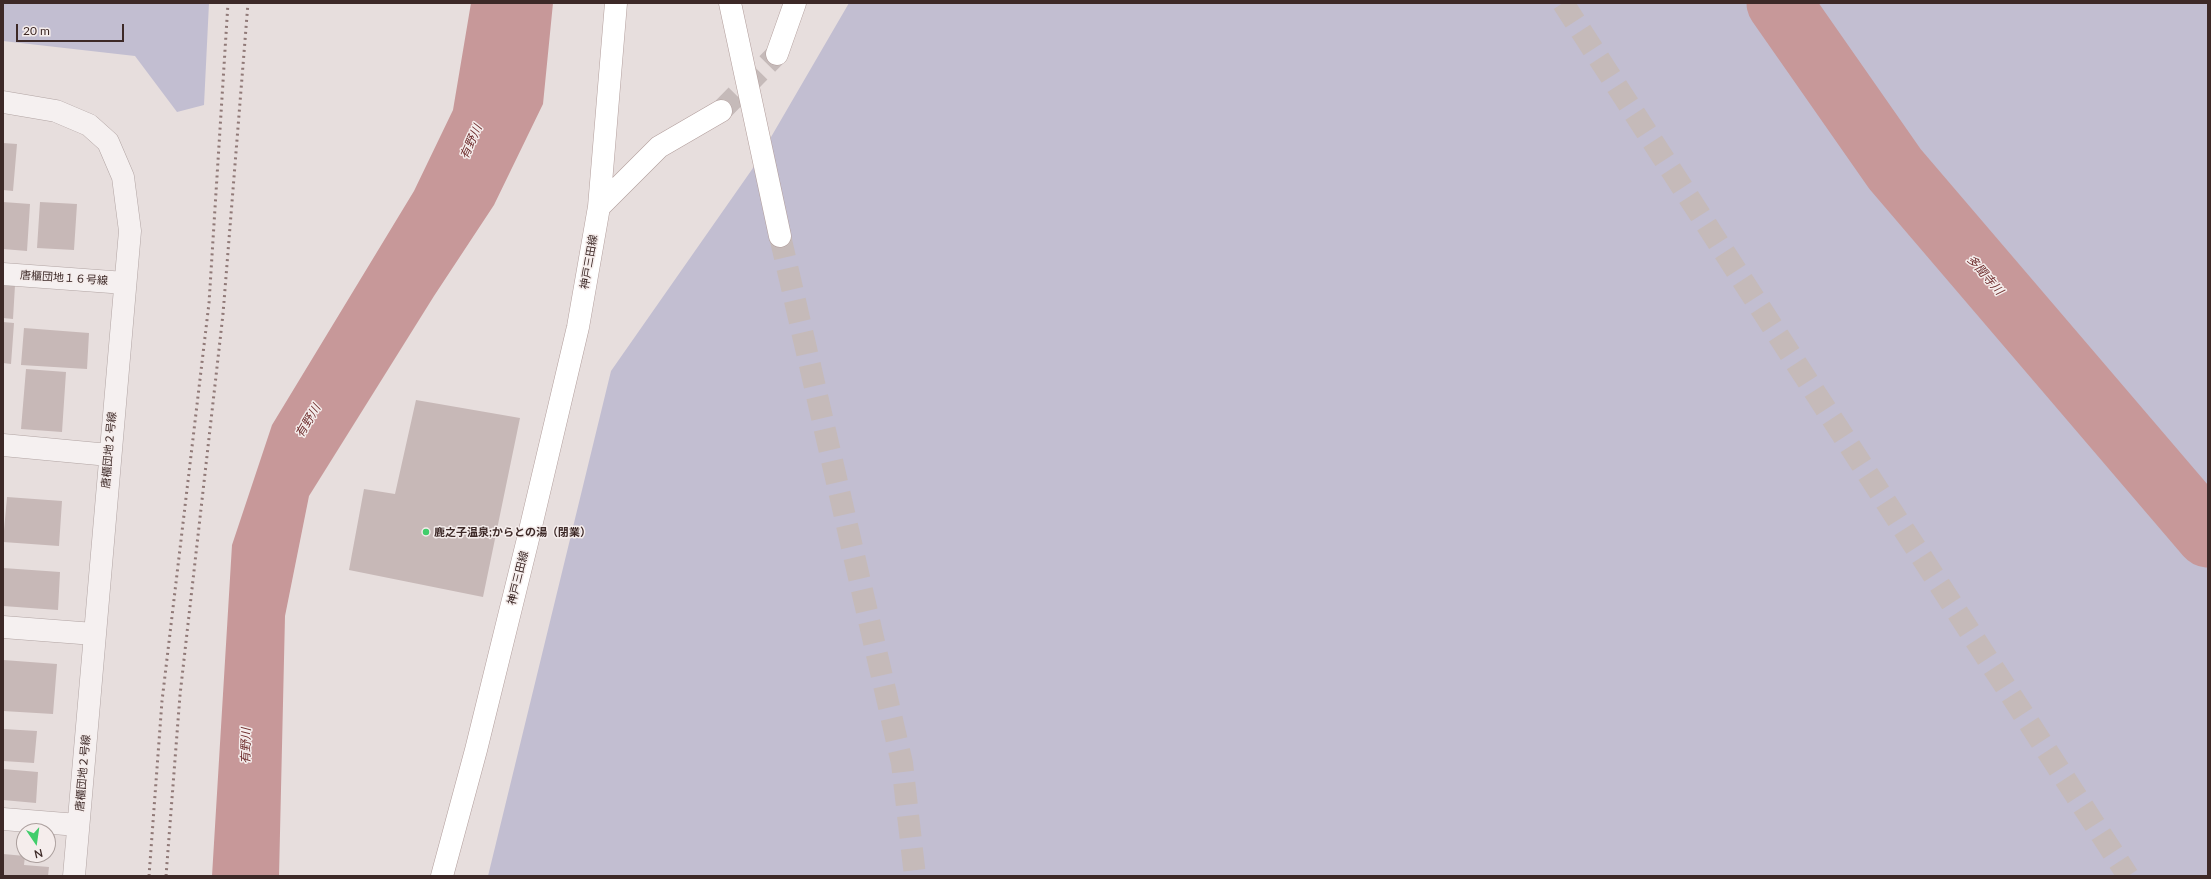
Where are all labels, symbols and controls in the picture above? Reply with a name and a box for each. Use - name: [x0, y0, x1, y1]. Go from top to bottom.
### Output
- scale bar: [18, 16, 126, 42]
- text: 20 m: [23, 23, 50, 38]
- water label: 有野川: [457, 123, 485, 161]
- street label: 神戸三田線: [578, 234, 600, 290]
- water label: 多聞寺川: [1964, 252, 2006, 298]
- street label: 唐櫃団地１６号線: [20, 268, 108, 288]
- water label: 有野川: [293, 402, 323, 440]
- street label: 唐櫃団地２号線: [99, 411, 119, 489]
- place label: 鹿之子温泉;からとの湯（閉業）: [434, 525, 591, 539]
- marker: 鹿之子温泉;からとの湯（閉業）: [421, 527, 431, 537]
- street label: 神戸三田線: [505, 550, 531, 606]
- water label: 有野川: [238, 728, 254, 764]
- street label: 唐櫃団地２号線: [73, 734, 93, 812]
- north arrow: [16, 823, 56, 863]
- text: N: [33, 847, 44, 861]

